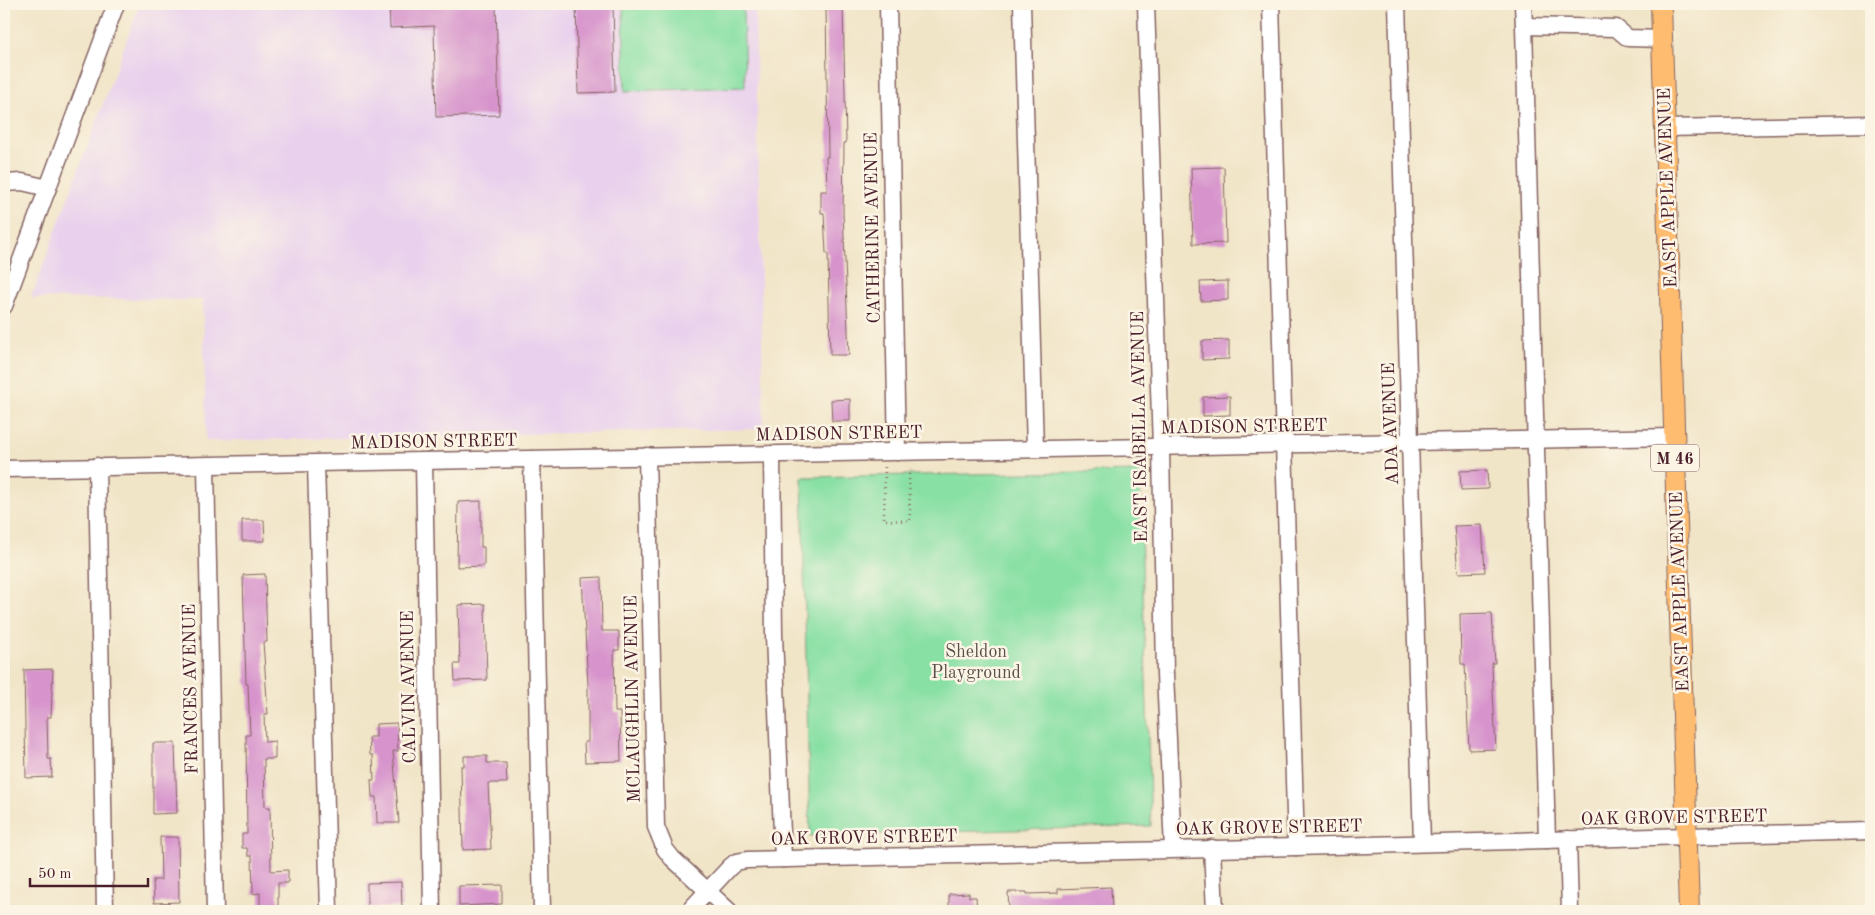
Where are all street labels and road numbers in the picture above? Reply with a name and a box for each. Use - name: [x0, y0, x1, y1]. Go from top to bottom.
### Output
- street label: EAST APPLE AVENUE: [1656, 88, 1680, 288]
- street label: CATHERINE AVENUE: [862, 132, 884, 324]
- street label: EAST ISABELLA AVENUE: [1129, 311, 1151, 543]
- street label: ADA AVENUE: [1380, 362, 1402, 486]
- street label: MADISON STREET: [1160, 417, 1328, 437]
- street label: MADISON STREET: [755, 424, 923, 444]
- street label: MADISON STREET: [350, 432, 518, 452]
- road number: M 46: [1651, 444, 1699, 472]
- street label: EAST APPLE AVENUE: [1668, 492, 1692, 692]
- street label: MCLAUGHLIN AVENUE: [622, 595, 644, 803]
- street label: FRANCES AVENUE: [181, 603, 201, 775]
- street label: CALVIN AVENUE: [399, 610, 419, 764]
- street label: OAK GROVE STREET: [1580, 807, 1768, 829]
- street label: OAK GROVE STREET: [1175, 817, 1363, 839]
- street label: OAK GROVE STREET: [770, 827, 958, 849]

